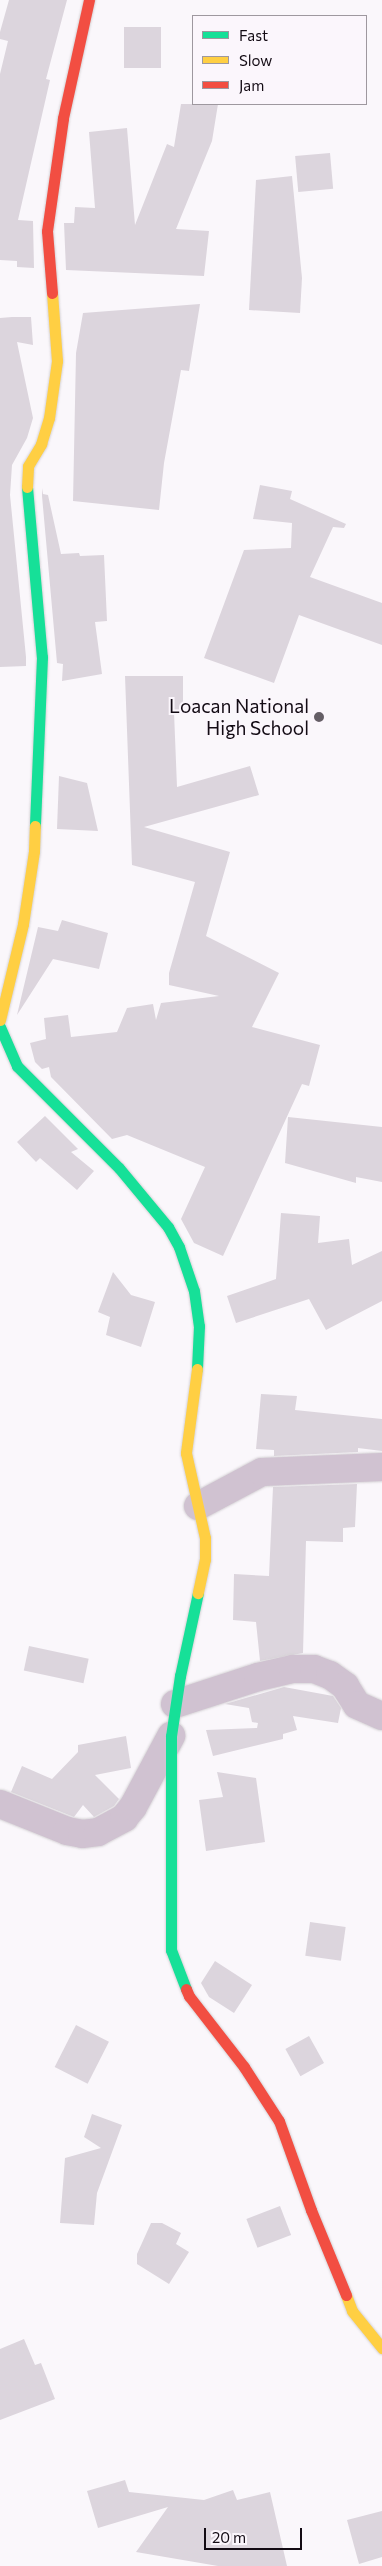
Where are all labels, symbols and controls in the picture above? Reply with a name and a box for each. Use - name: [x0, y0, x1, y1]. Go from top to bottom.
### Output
- legend: [192, 15, 367, 105]
- text: Fast: [239, 26, 268, 44]
- text: Slow: [239, 51, 272, 69]
- text: Jam: [239, 76, 264, 94]
- place label: Loacan National High School: [169, 695, 309, 739]
- marker: Loacan National High School: [313, 711, 325, 723]
- scale bar: [207, 2518, 304, 2550]
- text: 20 m: [212, 2528, 246, 2546]

